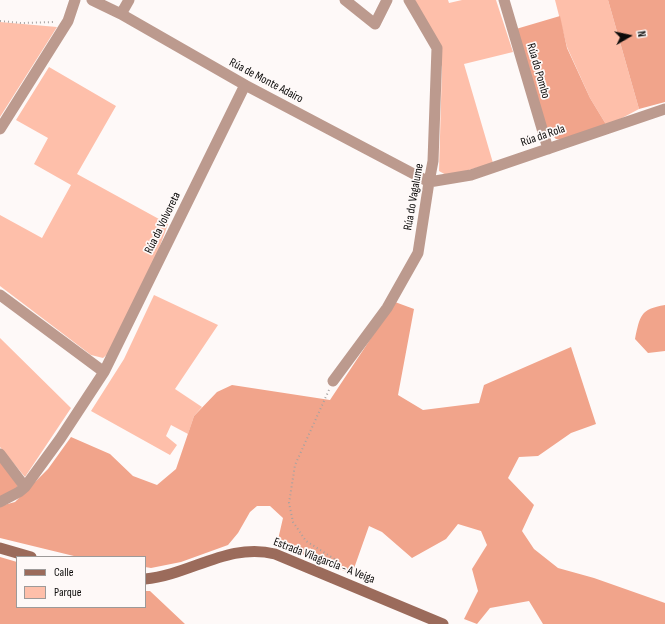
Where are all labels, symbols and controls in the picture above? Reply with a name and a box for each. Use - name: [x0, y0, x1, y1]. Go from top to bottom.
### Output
- north arrow: [609, 16, 649, 56]
- text: N: [634, 30, 648, 38]
- street label: Rúa do Pombo: [523, 42, 553, 100]
- street label: Rúa de Monte Adairo: [227, 56, 305, 106]
- street label: Rúa da Rola: [519, 122, 567, 150]
- street label: Rúa do Vagalume: [401, 162, 427, 232]
- street label: Rúa da Volvoreta: [142, 190, 184, 256]
- street label: Estrada Vilagarcía - A Veiga: [271, 535, 377, 587]
- legend: [16, 556, 146, 608]
- text: Calle: [54, 565, 74, 580]
- text: Parque: [54, 585, 82, 600]

